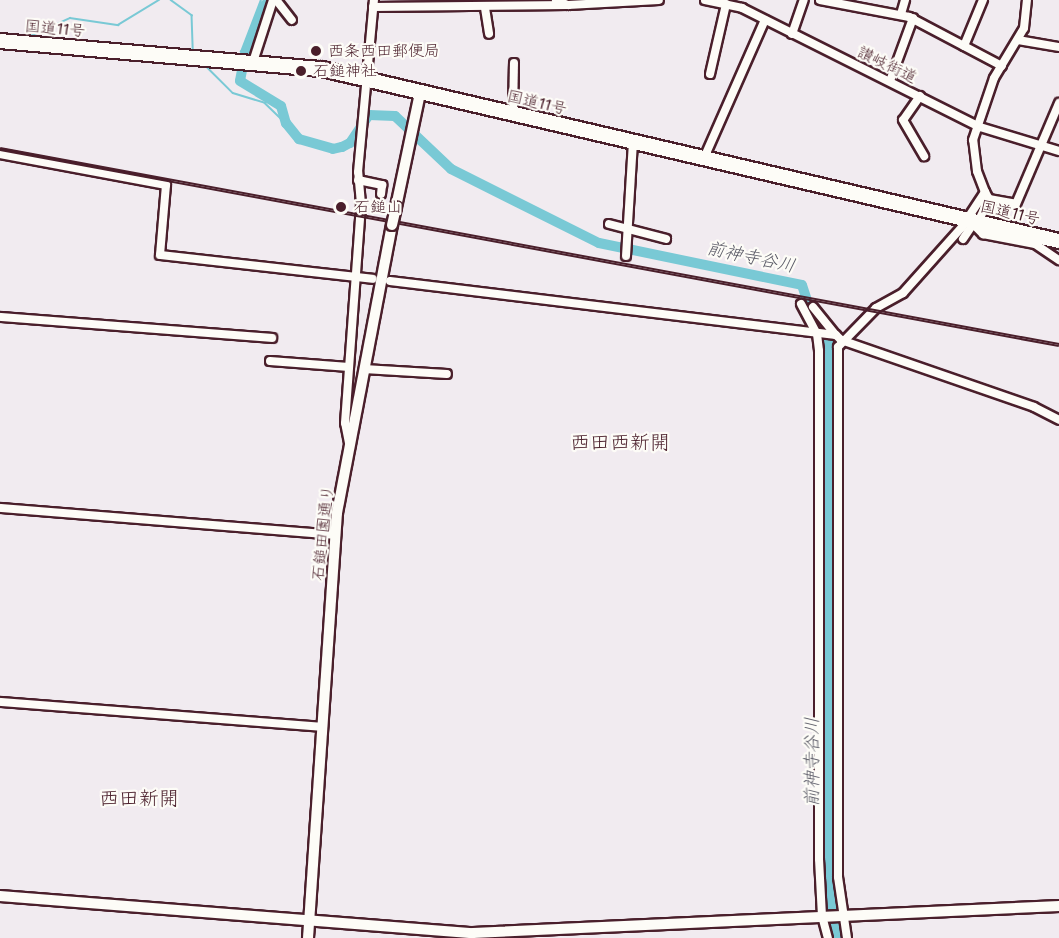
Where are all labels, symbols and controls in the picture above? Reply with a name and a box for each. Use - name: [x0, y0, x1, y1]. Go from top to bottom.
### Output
- street label: 国道11号: [24, 17, 86, 41]
- place label: 西条西田郵便局: [328, 41, 440, 61]
- street label: 讃岐街道: [854, 42, 920, 88]
- marker: 西条西田郵便局: [309, 44, 323, 58]
- place label: 石鎚神社: [313, 61, 377, 81]
- marker: 石鎚神社: [294, 64, 308, 78]
- street label: 国道11号: [505, 87, 569, 119]
- place label: 石鎚山: [354, 197, 402, 217]
- street label: 国道11号: [978, 197, 1042, 229]
- marker: 石鎚山: [332, 198, 350, 216]
- water label: 前神寺谷川: [705, 237, 797, 277]
- district label: 西田西新開: [570, 430, 670, 454]
- street label: 石鎚田園通り: [308, 484, 338, 582]
- water label: 前神寺谷川: [801, 717, 823, 807]
- district label: 西田新開: [99, 786, 179, 810]

